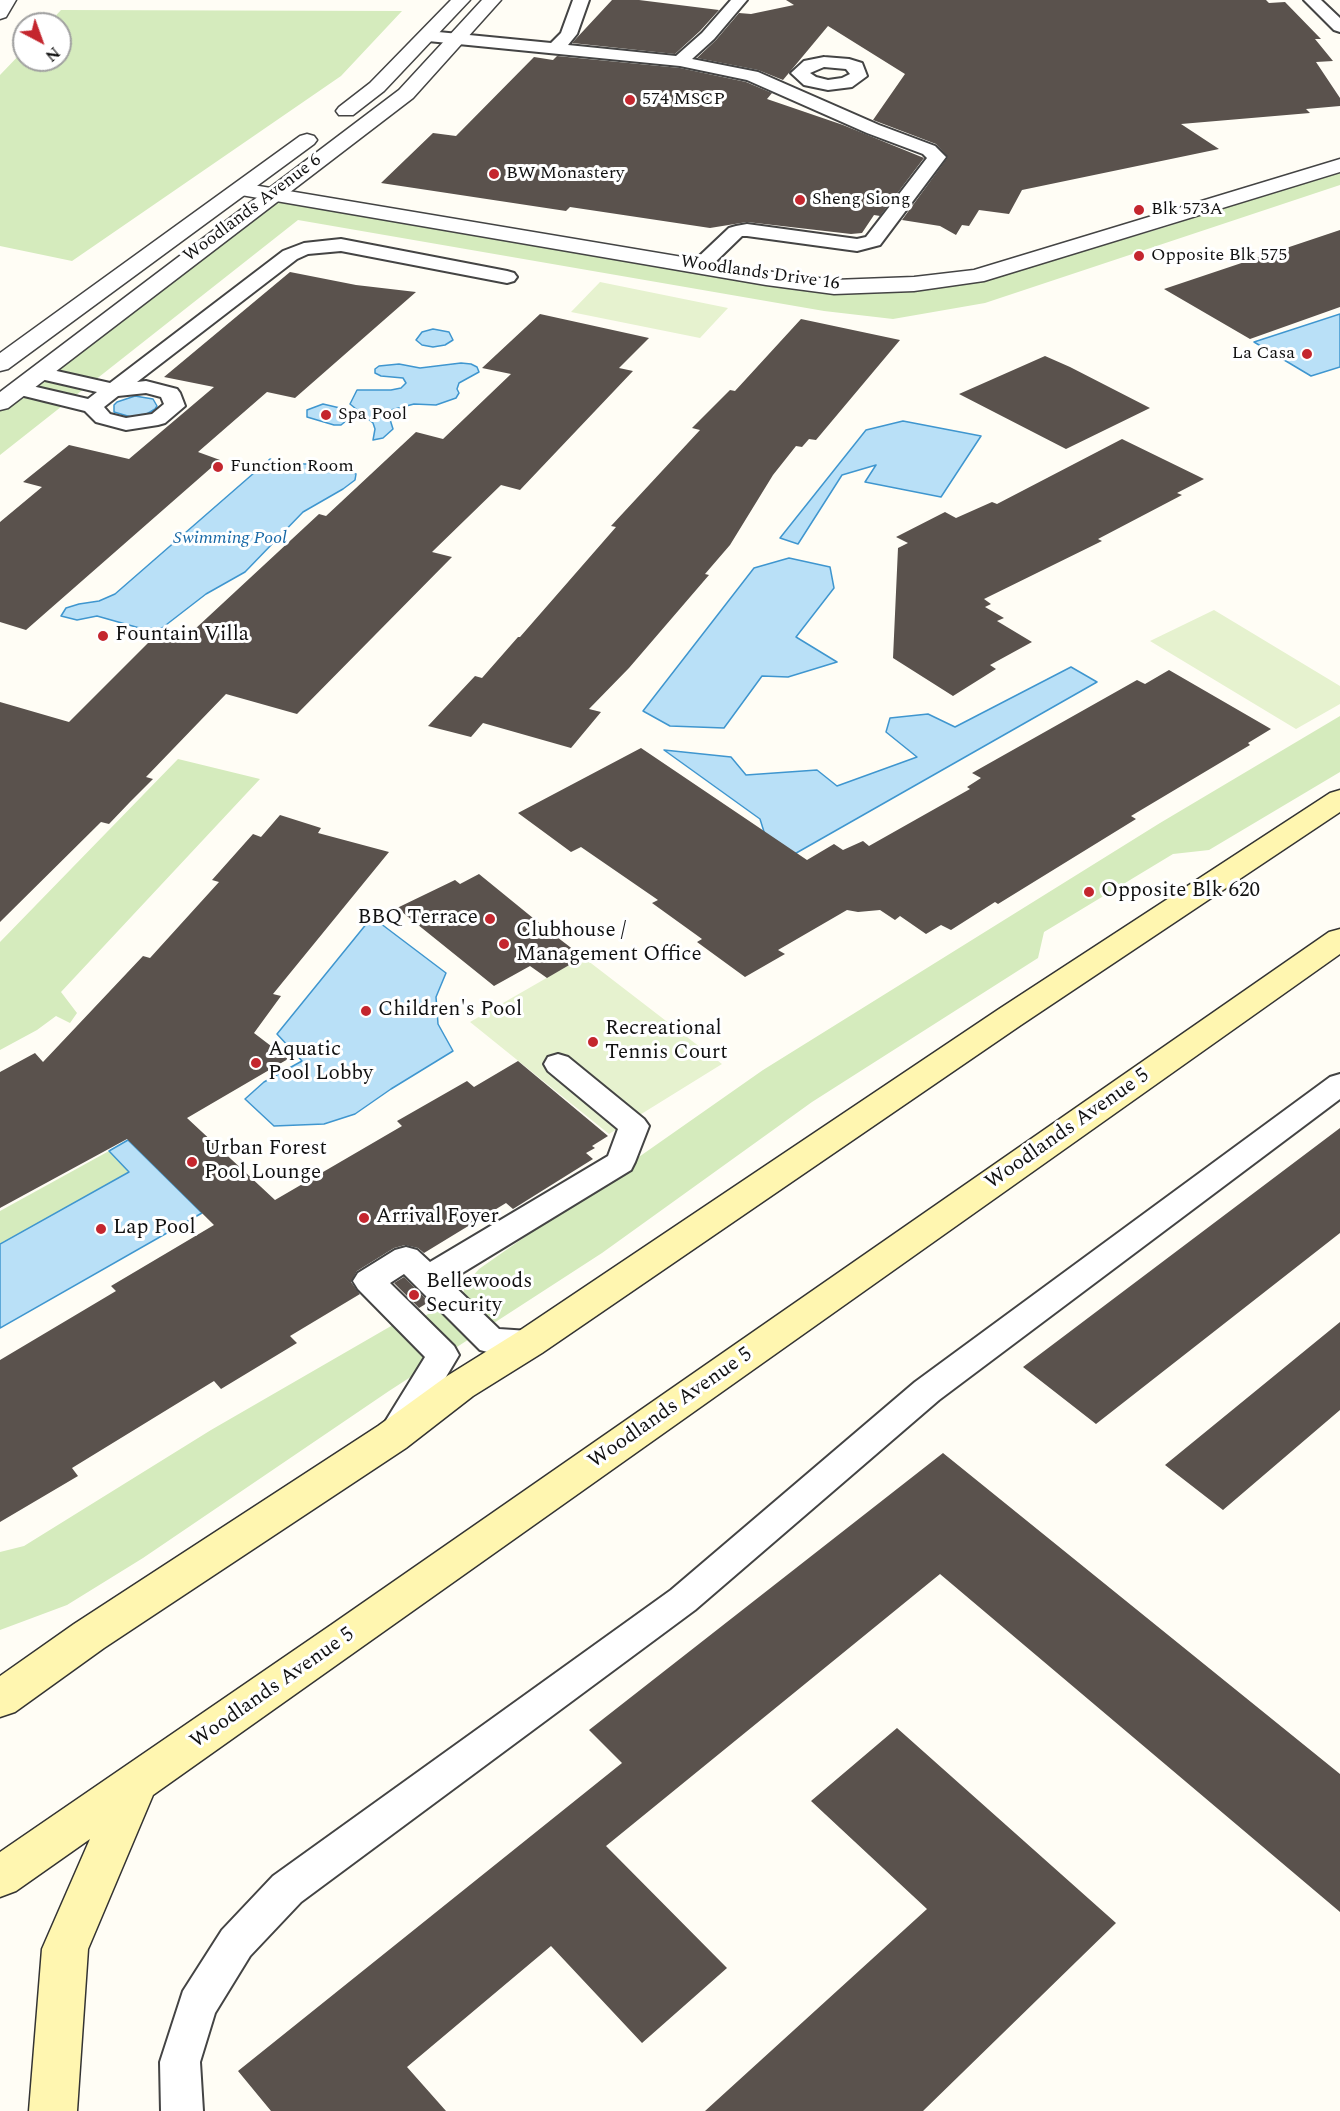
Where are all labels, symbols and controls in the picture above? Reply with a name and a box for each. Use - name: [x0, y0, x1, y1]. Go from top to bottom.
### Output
- north arrow: [12, 12, 72, 72]
- text: N: [40, 41, 65, 67]
- place label: 574 MSCP: [642, 89, 725, 111]
- marker: 574 MSCP: [623, 93, 637, 107]
- street label: Woodlands Avenue 6: [180, 150, 326, 268]
- place label: BW Monastery: [506, 163, 624, 185]
- marker: BW Monastery: [487, 167, 501, 181]
- place label: Sheng Siong: [812, 189, 911, 211]
- marker: Sheng Siong: [793, 193, 807, 207]
- place label: Blk 573A: [1151, 199, 1223, 221]
- marker: Blk 573A: [1132, 203, 1146, 217]
- place label: Opposite Blk 575: [1151, 245, 1287, 267]
- marker: Opposite Blk 575: [1132, 249, 1146, 263]
- street label: Woodlands Drive 16: [679, 252, 841, 296]
- place label: La Casa: [1232, 343, 1295, 365]
- marker: La Casa: [1300, 347, 1314, 361]
- place label: Spa Pool: [338, 404, 407, 426]
- marker: Spa Pool: [319, 408, 333, 422]
- place label: Function Room: [230, 456, 354, 478]
- marker: Function Room: [211, 460, 225, 474]
- water label: Swimming Pool: [173, 528, 287, 550]
- place label: Fountain Villa: [115, 623, 249, 649]
- marker: Fountain Villa: [96, 629, 110, 643]
- place label: Opposite Blk 620: [1101, 879, 1260, 905]
- marker: Opposite Blk 620: [1082, 885, 1096, 899]
- place label: BBQ Terrace: [358, 906, 478, 932]
- marker: BBQ Terrace: [483, 912, 497, 926]
- place label: Clubhouse / Management Office: [516, 919, 702, 969]
- marker: Clubhouse / Management Office: [497, 937, 511, 951]
- place label: Children's Pool: [378, 998, 522, 1024]
- marker: Children's Pool: [359, 1004, 373, 1018]
- place label: Recreational Tennis Court: [605, 1017, 728, 1067]
- marker: Recreational Tennis Court: [586, 1035, 600, 1049]
- place label: Aquatic Pool Lobby: [268, 1038, 373, 1088]
- marker: Aquatic Pool Lobby: [249, 1056, 263, 1070]
- street label: Woodlands Avenue 5: [981, 1064, 1155, 1196]
- place label: Urban Forest Pool Lounge: [204, 1137, 327, 1187]
- marker: Urban Forest Pool Lounge: [185, 1155, 199, 1169]
- place label: Arrival Foyer: [376, 1205, 499, 1231]
- marker: Arrival Foyer: [357, 1211, 371, 1225]
- place label: Lap Pool: [113, 1216, 196, 1242]
- marker: Lap Pool: [94, 1222, 108, 1236]
- place label: Bellewoods Security: [426, 1270, 532, 1320]
- marker: Bellewoods Security: [407, 1288, 421, 1302]
- street label: Woodlands Avenue 5: [584, 1343, 758, 1475]
- street label: Woodlands Avenue 5: [186, 1623, 360, 1755]

